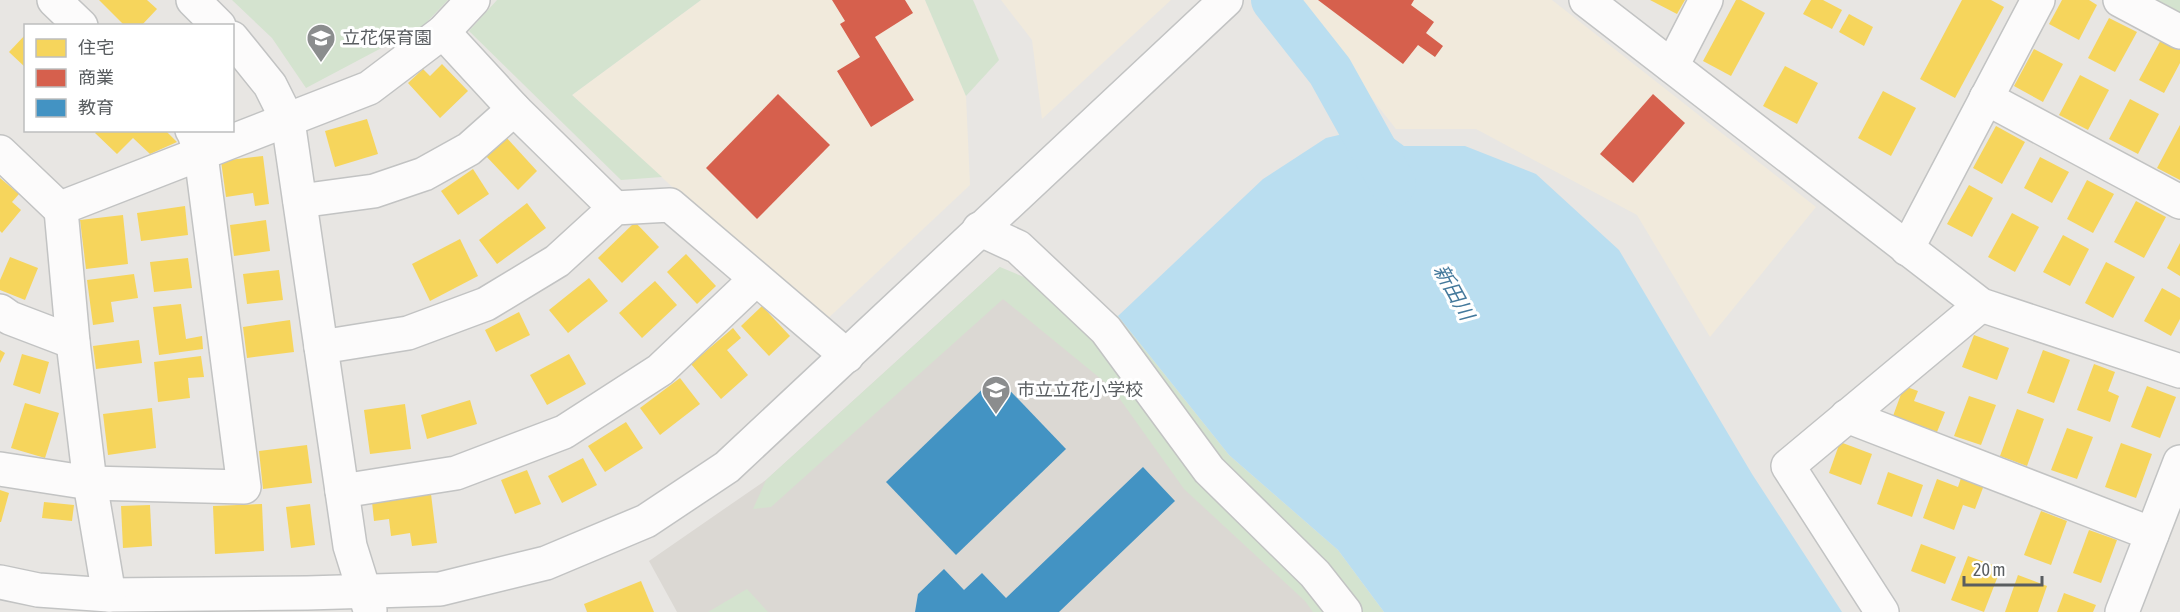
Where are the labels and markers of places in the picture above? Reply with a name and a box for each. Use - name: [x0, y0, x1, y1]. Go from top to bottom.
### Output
- school or university icon: 立花保育園: [305, 22, 337, 64]
- place label: 立花保育園: [342, 27, 432, 48]
- school or university icon: 市立立花小学校: [980, 374, 1012, 416]
- place label: 市立立花小学校: [1017, 379, 1143, 400]

